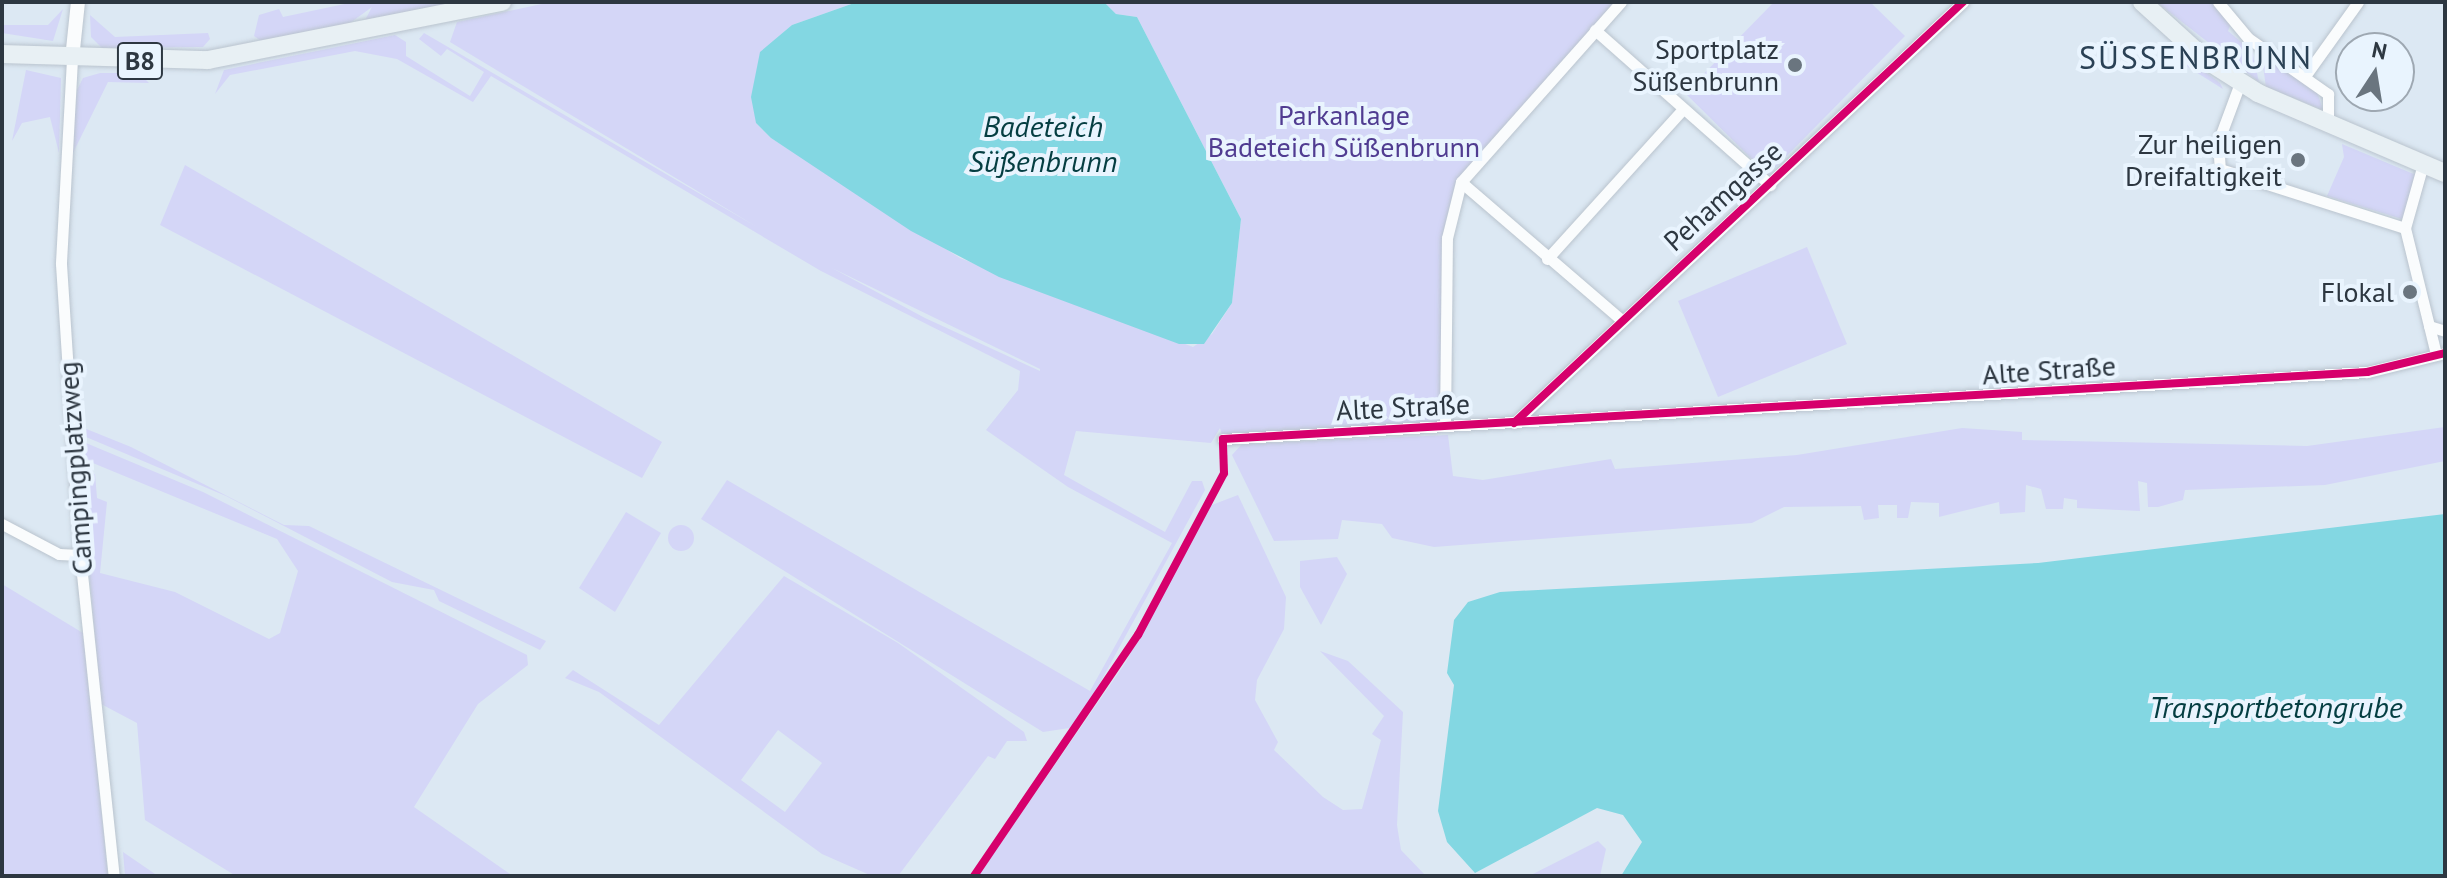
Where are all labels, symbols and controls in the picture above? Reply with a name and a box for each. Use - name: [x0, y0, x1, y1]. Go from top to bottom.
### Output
- place label: Sportplatz Süßenbrunn: [1633, 32, 1779, 98]
- north arrow: [2335, 32, 2415, 112]
- text: N: [2370, 35, 2390, 66]
- district label: SÜSSENBRUNN: [2079, 38, 2313, 76]
- road number: B8: [116, 39, 164, 83]
- marker: Sportplatz Süßenbrunn: [1786, 56, 1804, 74]
- park label: Parkanlage Badeteich Süßenbrunn: [1208, 98, 1480, 164]
- water label: Badeteich Süßenbrunn: [969, 108, 1117, 178]
- place label: Zur heiligen Dreifaltigkeit: [2125, 127, 2282, 193]
- street label: Pehamgasse: [1657, 134, 1789, 258]
- marker: Zur heiligen Dreifaltigkeit: [2289, 151, 2307, 169]
- place label: Flokal: [2321, 275, 2394, 309]
- marker: Flokal: [2401, 283, 2419, 301]
- street label: Alte Straße: [1981, 349, 2117, 391]
- street label: Campingplatzweg: [51, 360, 99, 576]
- street label: Alte Straße: [1335, 387, 1471, 427]
- water label: Transportbetongrube: [2149, 689, 2403, 725]

